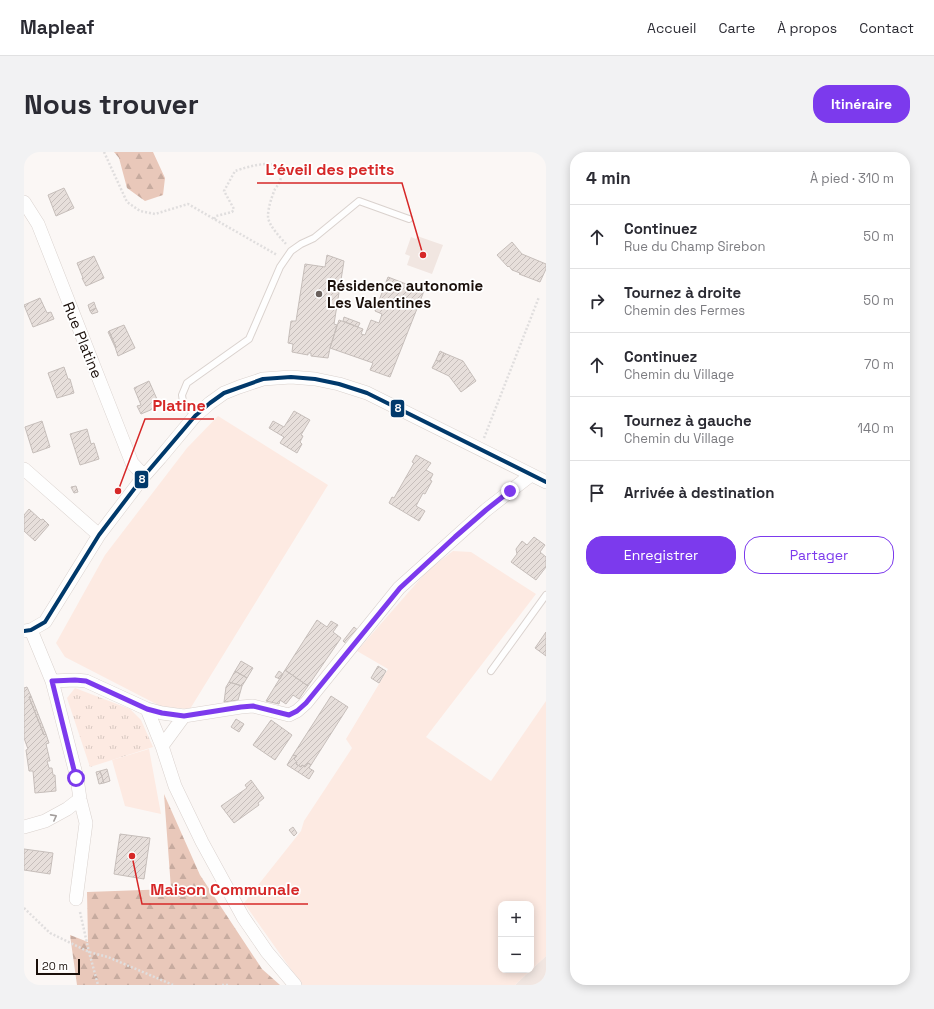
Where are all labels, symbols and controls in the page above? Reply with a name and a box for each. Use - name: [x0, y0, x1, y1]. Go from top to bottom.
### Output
- text: Mapleaf: [20, 15, 94, 40]
- text: Accueil: [647, 19, 696, 37]
- text: Carte: [718, 19, 755, 37]
- text: À propos: [777, 19, 837, 37]
- text: Contact: [859, 19, 914, 37]
- button: Itinéraire: [813, 85, 910, 123]
- text: Nous trouver: [24, 86, 199, 122]
- callout: L'éveil des petits: [257, 155, 402, 183]
- text: L'éveil des petits: [266, 159, 395, 180]
- text: 4 min: [586, 167, 631, 189]
- text: À pied · 310 m: [810, 170, 894, 187]
- text: Continuez: [624, 219, 697, 238]
- icon: ahead: [586, 226, 608, 248]
- text: 50 m: [863, 228, 894, 245]
- text: Rue du Champ Sirebon: [624, 238, 765, 255]
- place label: Résidence autonomie Les Valentines: [327, 276, 483, 312]
- text: Tournez à droite: [624, 283, 741, 302]
- marker: Résidence autonomie Les Valentines: [314, 289, 324, 299]
- icon: right: [586, 290, 608, 312]
- text: 50 m: [863, 292, 894, 309]
- street label: Rue Platine: [59, 299, 107, 381]
- text: Chemin des Fermes: [624, 302, 745, 319]
- text: Continuez: [624, 347, 697, 366]
- icon: ahead: [586, 354, 608, 376]
- text: 70 m: [864, 356, 894, 373]
- text: Chemin du Village: [624, 366, 734, 383]
- callout: Platine: [145, 391, 214, 419]
- text: Platine: [152, 395, 206, 416]
- line badge: 8: [390, 399, 405, 418]
- text: 8: [395, 401, 402, 415]
- text: Tournez à gauche: [624, 411, 752, 430]
- icon: left: [586, 418, 608, 440]
- text: 140 m: [858, 420, 894, 437]
- text: Chemin du Village: [624, 430, 734, 447]
- line badge: 8: [134, 470, 149, 489]
- text: 8: [139, 472, 146, 486]
- route end: [501, 482, 519, 500]
- icon: arrive: [586, 482, 608, 504]
- text: Arrivée à destination: [624, 483, 774, 502]
- button: Enregistrer: [586, 536, 736, 574]
- button: Partager: [744, 536, 894, 574]
- route start: [67, 769, 85, 787]
- one-way arrow: [49, 814, 57, 821]
- callout: Maison Communale: [142, 876, 308, 904]
- text: Maison Communale: [150, 879, 300, 900]
- map controls: [498, 901, 534, 973]
- button: +: [498, 901, 534, 937]
- button: −: [498, 937, 534, 973]
- scale bar: [36, 957, 80, 976]
- text: 20 m: [42, 959, 68, 973]

